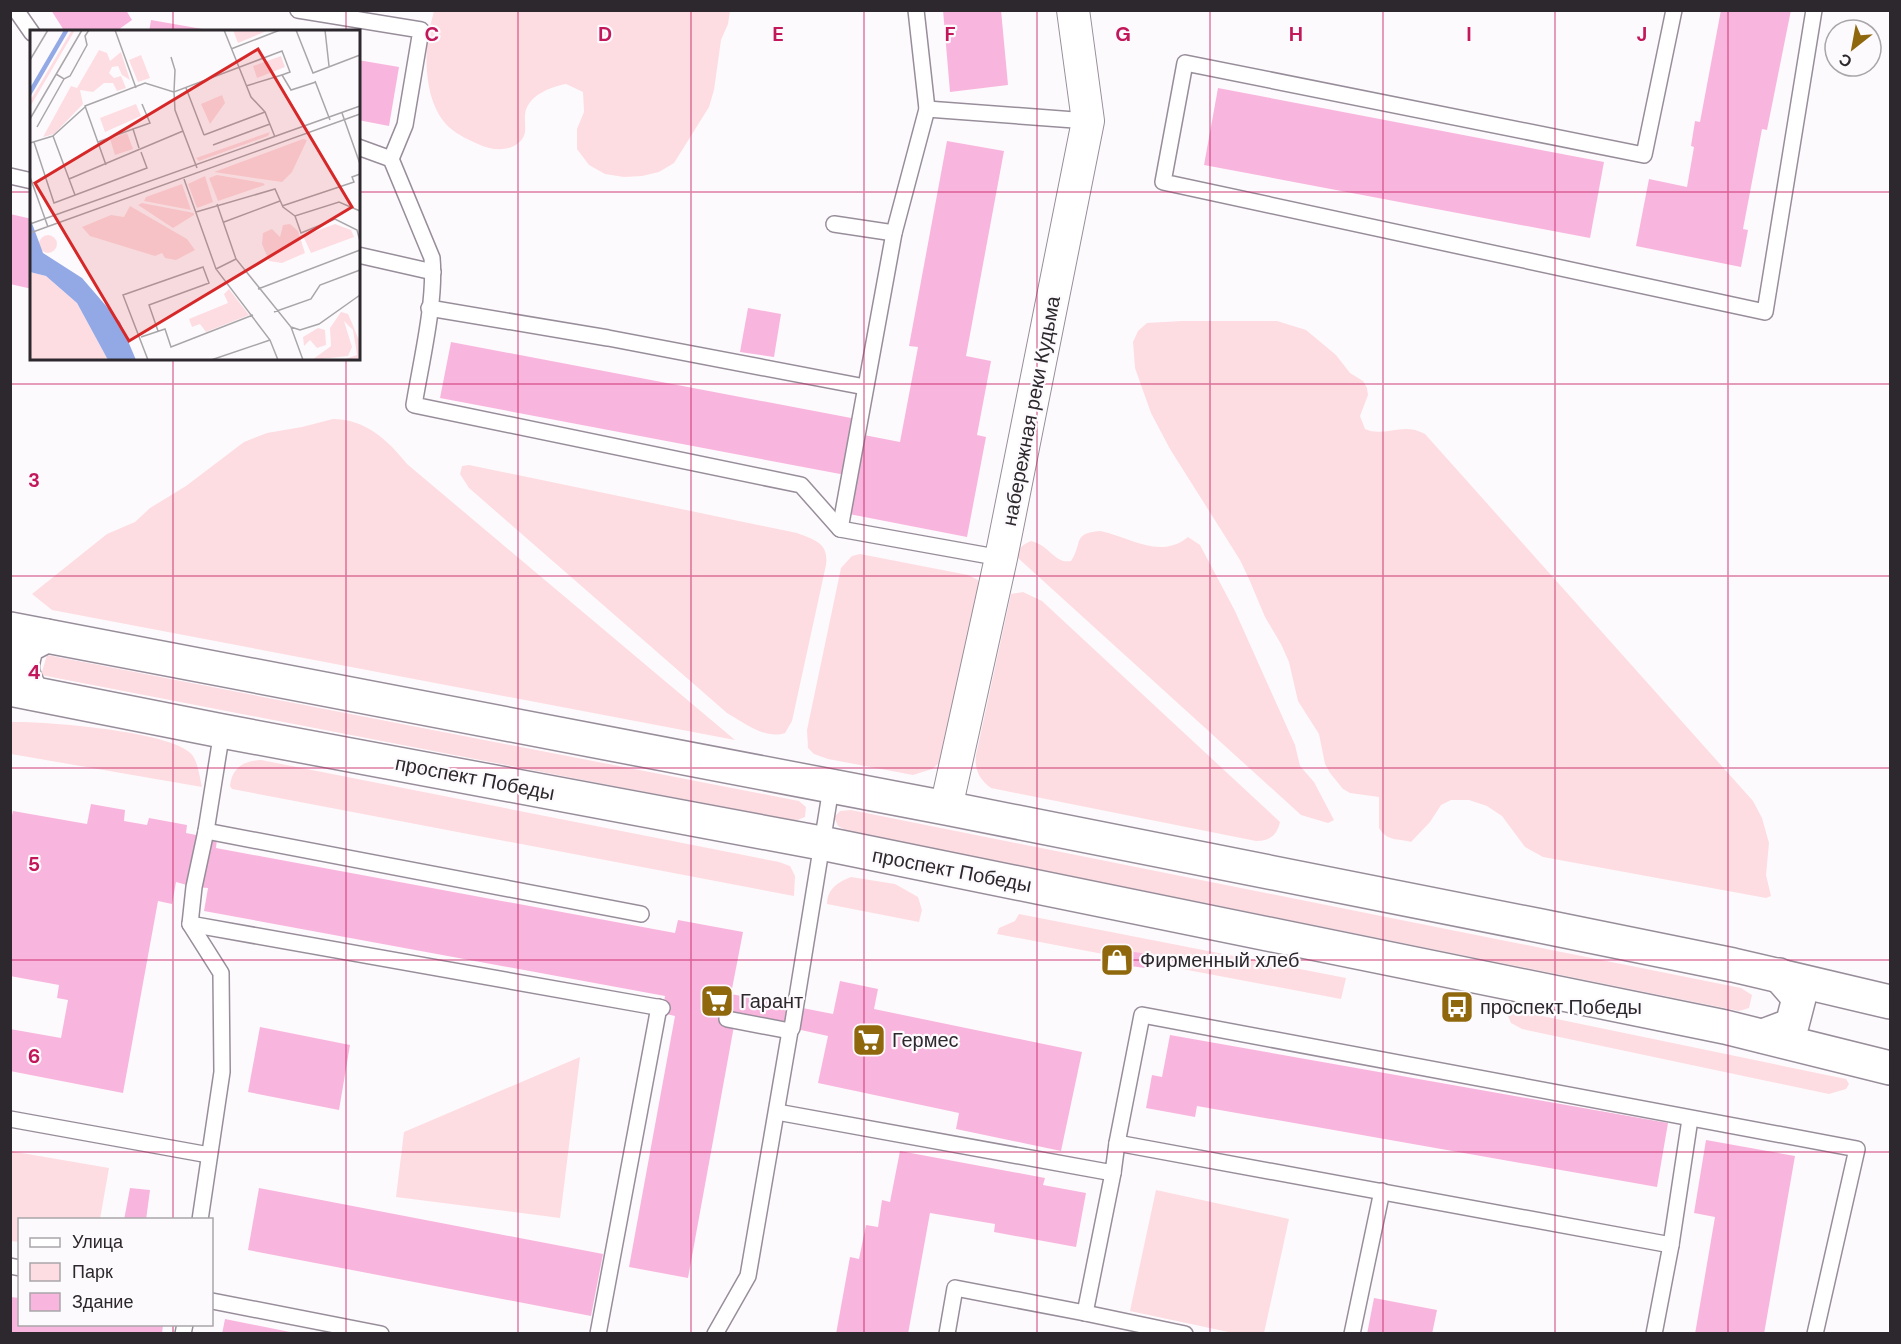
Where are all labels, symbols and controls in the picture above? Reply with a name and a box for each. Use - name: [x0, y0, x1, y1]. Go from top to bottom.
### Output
- north arrow: [1823, 18, 1883, 78]
- text: C: [425, 21, 439, 47]
- text: D: [598, 21, 612, 47]
- text: E: [772, 21, 784, 47]
- text: F: [944, 21, 956, 47]
- text: G: [1115, 21, 1131, 47]
- text: H: [1289, 21, 1303, 47]
- text: I: [1466, 21, 1472, 47]
- text: J: [1637, 21, 1647, 47]
- inset map: [30, 30, 360, 360]
- text: С: [1835, 48, 1856, 72]
- street label: набережная реки Кудьма: [996, 293, 1066, 528]
- text: 3: [28, 467, 40, 493]
- text: 4: [28, 659, 41, 685]
- street label: проспект Победы: [393, 750, 557, 806]
- street label: проспект Победы: [870, 842, 1034, 898]
- text: 5: [28, 851, 40, 877]
- shop icon: Фирменный хлеб: [1099, 942, 1135, 978]
- place label: Фирменный хлеб: [1140, 947, 1299, 973]
- supermarket icon: Гарант: [699, 983, 735, 1019]
- place label: Гарант: [740, 988, 803, 1014]
- bus stop icon: проспект Победы: [1439, 989, 1475, 1025]
- place label: проспект Победы: [1480, 994, 1642, 1020]
- supermarket icon: Гермес: [851, 1022, 887, 1058]
- place label: Гермес: [892, 1027, 959, 1053]
- text: 6: [28, 1043, 40, 1069]
- legend: [18, 1218, 213, 1326]
- text: Улица: [72, 1230, 124, 1254]
- text: Парк: [72, 1260, 113, 1284]
- text: Здание: [72, 1290, 133, 1314]

